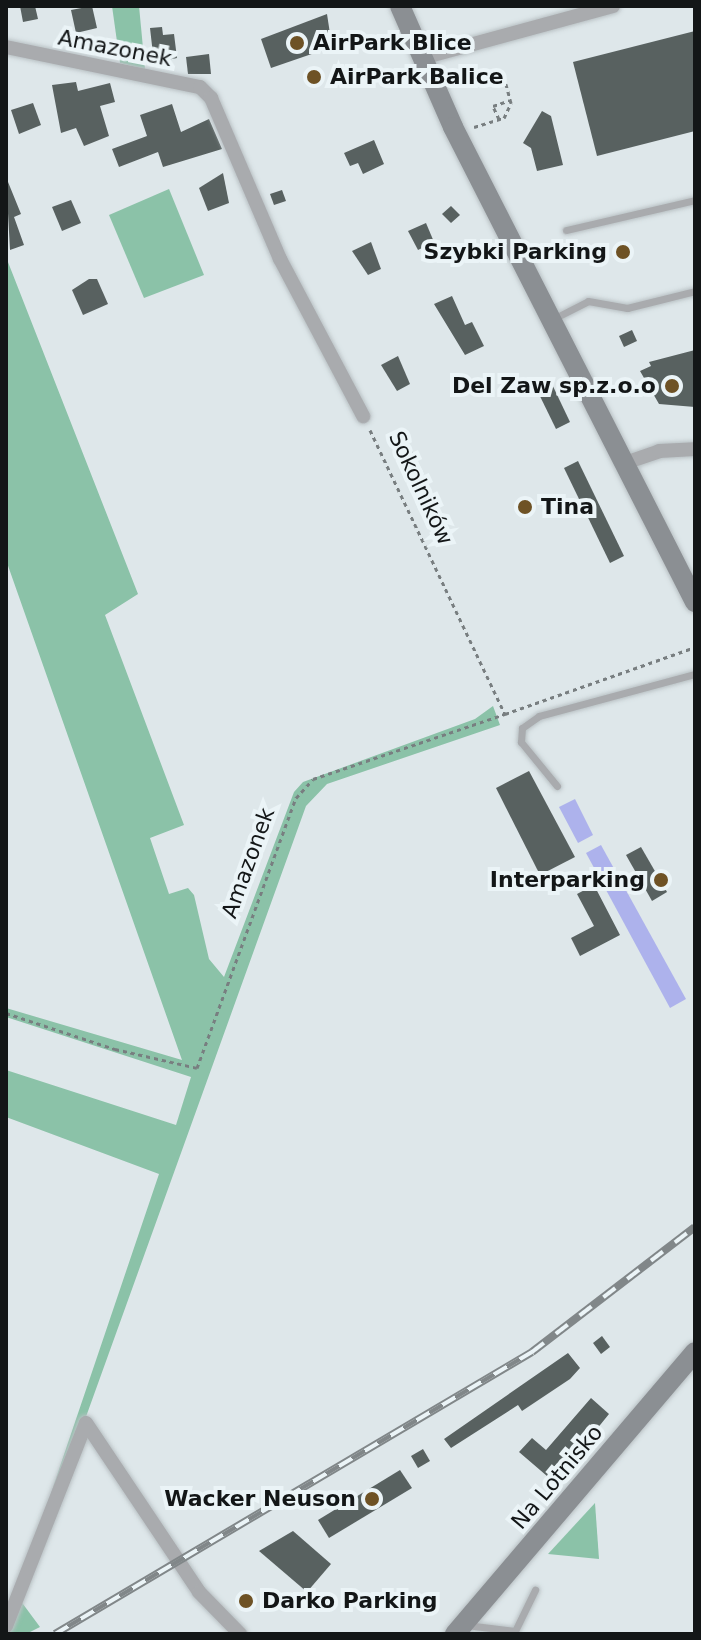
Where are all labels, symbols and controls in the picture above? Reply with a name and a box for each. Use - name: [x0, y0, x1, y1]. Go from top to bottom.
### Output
- street label: Amazonek: [56, 24, 174, 72]
- place label: AirPark Blice: [313, 30, 472, 56]
- marker: AirPark Blice: [288, 34, 306, 52]
- place label: AirPark Balice: [330, 64, 504, 90]
- marker: AirPark Balice: [305, 68, 323, 86]
- place label: Szybki Parking: [424, 239, 607, 265]
- marker: Szybki Parking: [614, 243, 632, 261]
- place label: Del Zaw sp.z.o.o: [452, 373, 656, 399]
- marker: Del Zaw sp.z.o.o: [663, 377, 681, 395]
- street label: Sokolników: [383, 427, 459, 549]
- place label: Tina: [541, 494, 594, 520]
- marker: Tina: [516, 498, 534, 516]
- street label: Amazonek: [216, 804, 280, 922]
- place label: Interparking: [490, 867, 645, 893]
- marker: Interparking: [652, 871, 670, 889]
- street label: Na Lotnisko: [506, 1420, 608, 1534]
- place label: Wacker Neuson: [164, 1486, 356, 1512]
- marker: Wacker Neuson: [363, 1490, 381, 1508]
- place label: Darko Parking: [262, 1588, 438, 1614]
- marker: Darko Parking: [237, 1592, 255, 1610]

